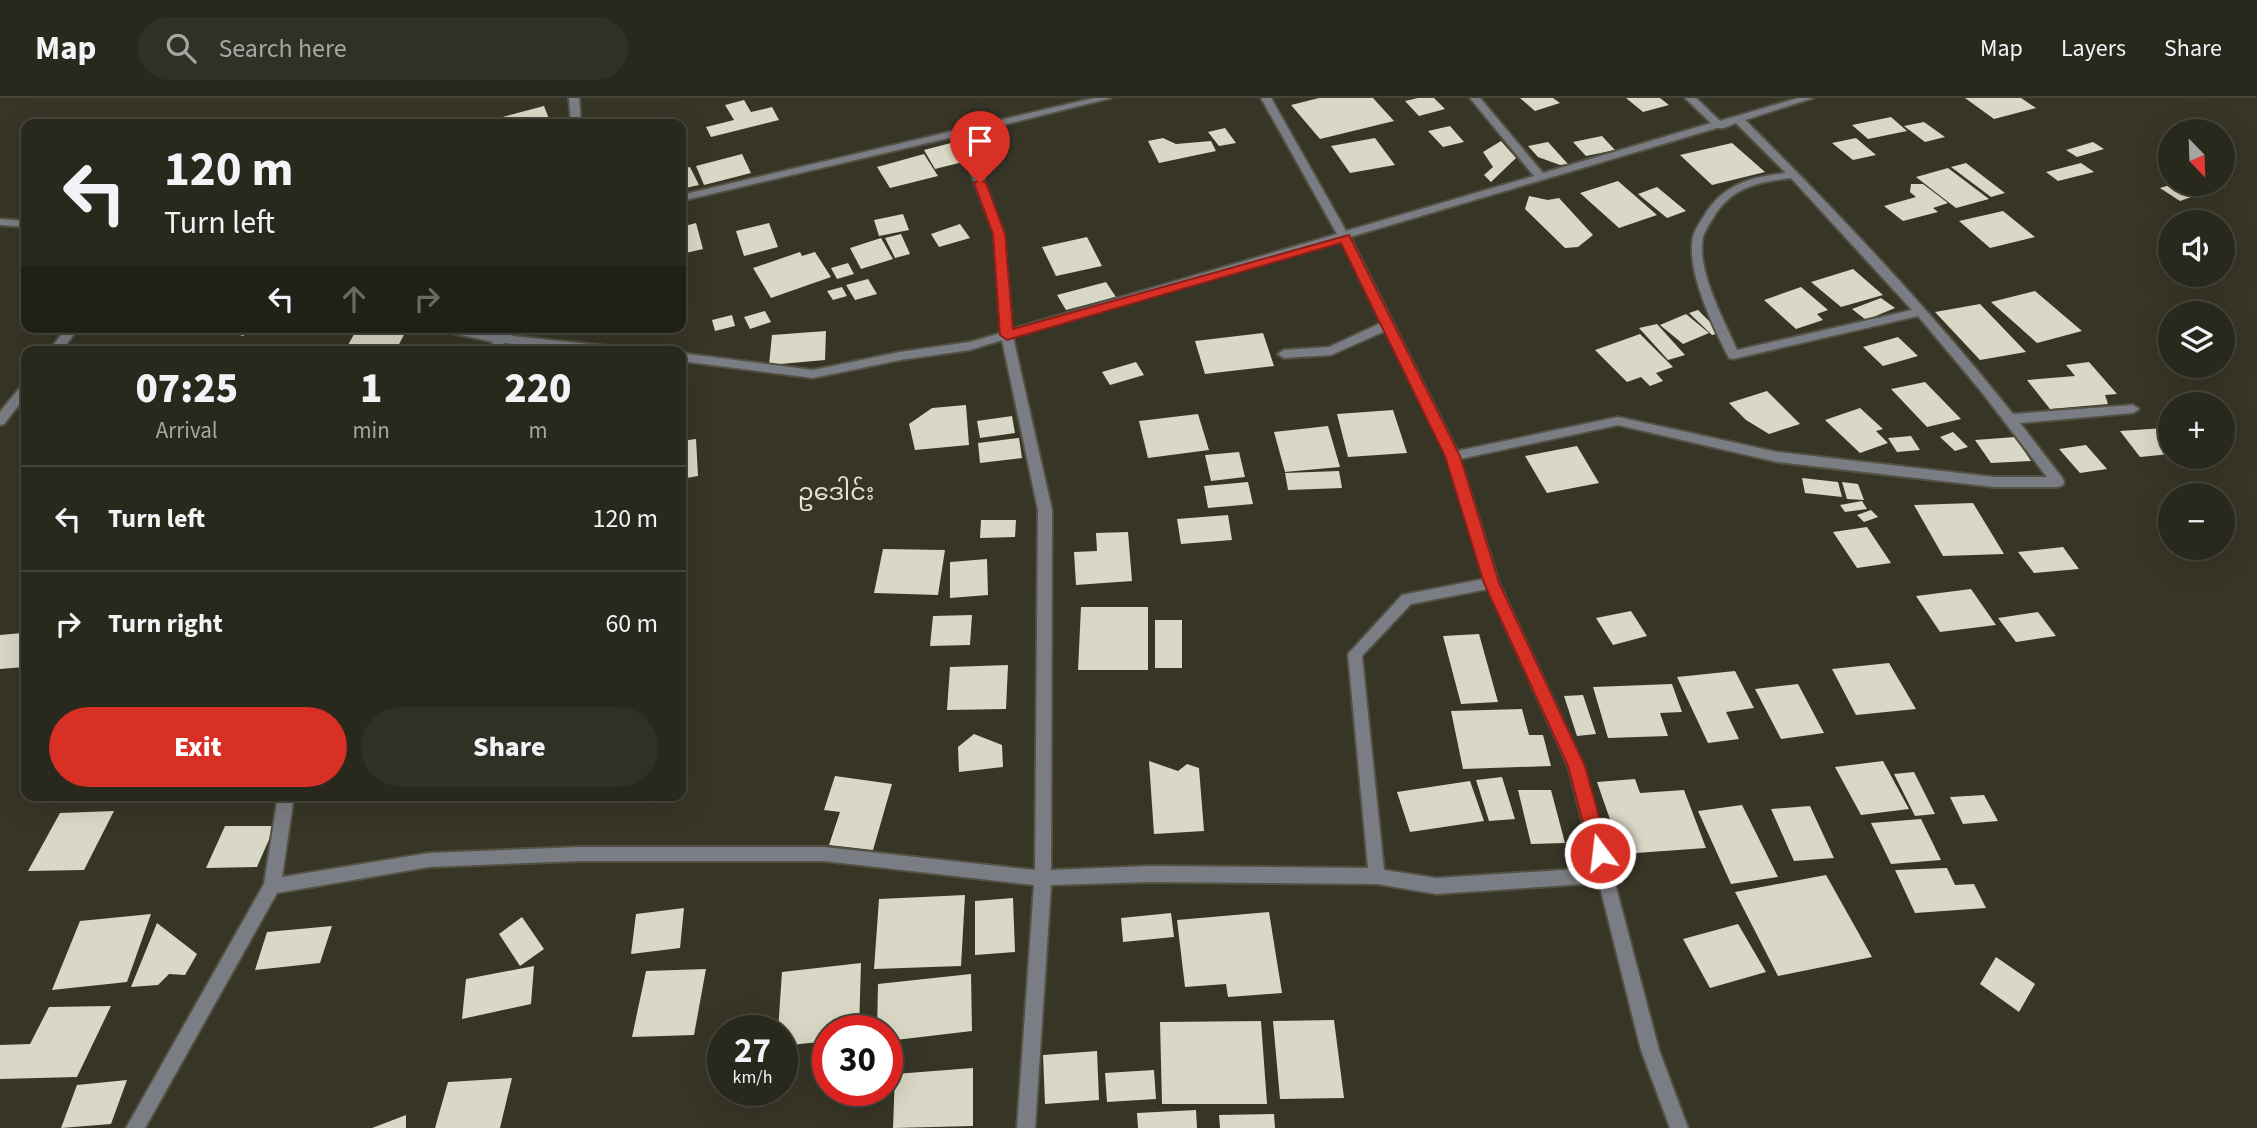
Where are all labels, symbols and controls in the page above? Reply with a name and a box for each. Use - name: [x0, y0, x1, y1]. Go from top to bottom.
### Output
- search box: [138, 17, 628, 80]
- text: Map: [35, 25, 96, 72]
- icon: search: [162, 29, 200, 67]
- text: Search here: [218, 30, 347, 67]
- text: Map: [1980, 31, 2023, 66]
- text: Layers: [2061, 31, 2126, 66]
- text: Share: [2164, 31, 2222, 66]
- pin: [950, 111, 1010, 183]
- north arrow: [2158, 119, 2235, 196]
- map controls: [2158, 119, 2235, 560]
- icon: arrive: [961, 122, 999, 160]
- text: 120 m: [164, 135, 293, 205]
- icon: left: [49, 147, 140, 238]
- text: Turn left: [164, 200, 275, 246]
- button: sound: [2158, 210, 2235, 287]
- icon: left: [262, 280, 300, 318]
- icon: ahead: [335, 280, 373, 318]
- icon: right: [408, 280, 446, 318]
- button: layers: [2158, 301, 2235, 378]
- text: 07:25: [135, 359, 238, 419]
- text: 1: [360, 359, 382, 419]
- text: 220: [504, 359, 572, 419]
- button: +: [2158, 392, 2235, 469]
- text: Arrival: [156, 414, 218, 447]
- text: min: [353, 414, 390, 447]
- text: m: [528, 414, 547, 447]
- district label: ဥဒေါင်း: [798, 475, 874, 511]
- button: −: [2158, 483, 2235, 560]
- icon: left: [49, 500, 87, 538]
- text: Turn left: [108, 500, 205, 537]
- text: 120 m: [592, 500, 658, 537]
- icon: right: [49, 605, 87, 643]
- text: Turn right: [108, 605, 223, 642]
- text: 60 m: [605, 605, 658, 642]
- button: Exit: [49, 707, 347, 787]
- button: Share: [361, 707, 658, 787]
- position arrow: [1563, 816, 1637, 890]
- speed limit sign: 30: [812, 1015, 903, 1106]
- text: 27: [734, 1026, 771, 1076]
- text: km/h: [733, 1065, 772, 1090]

